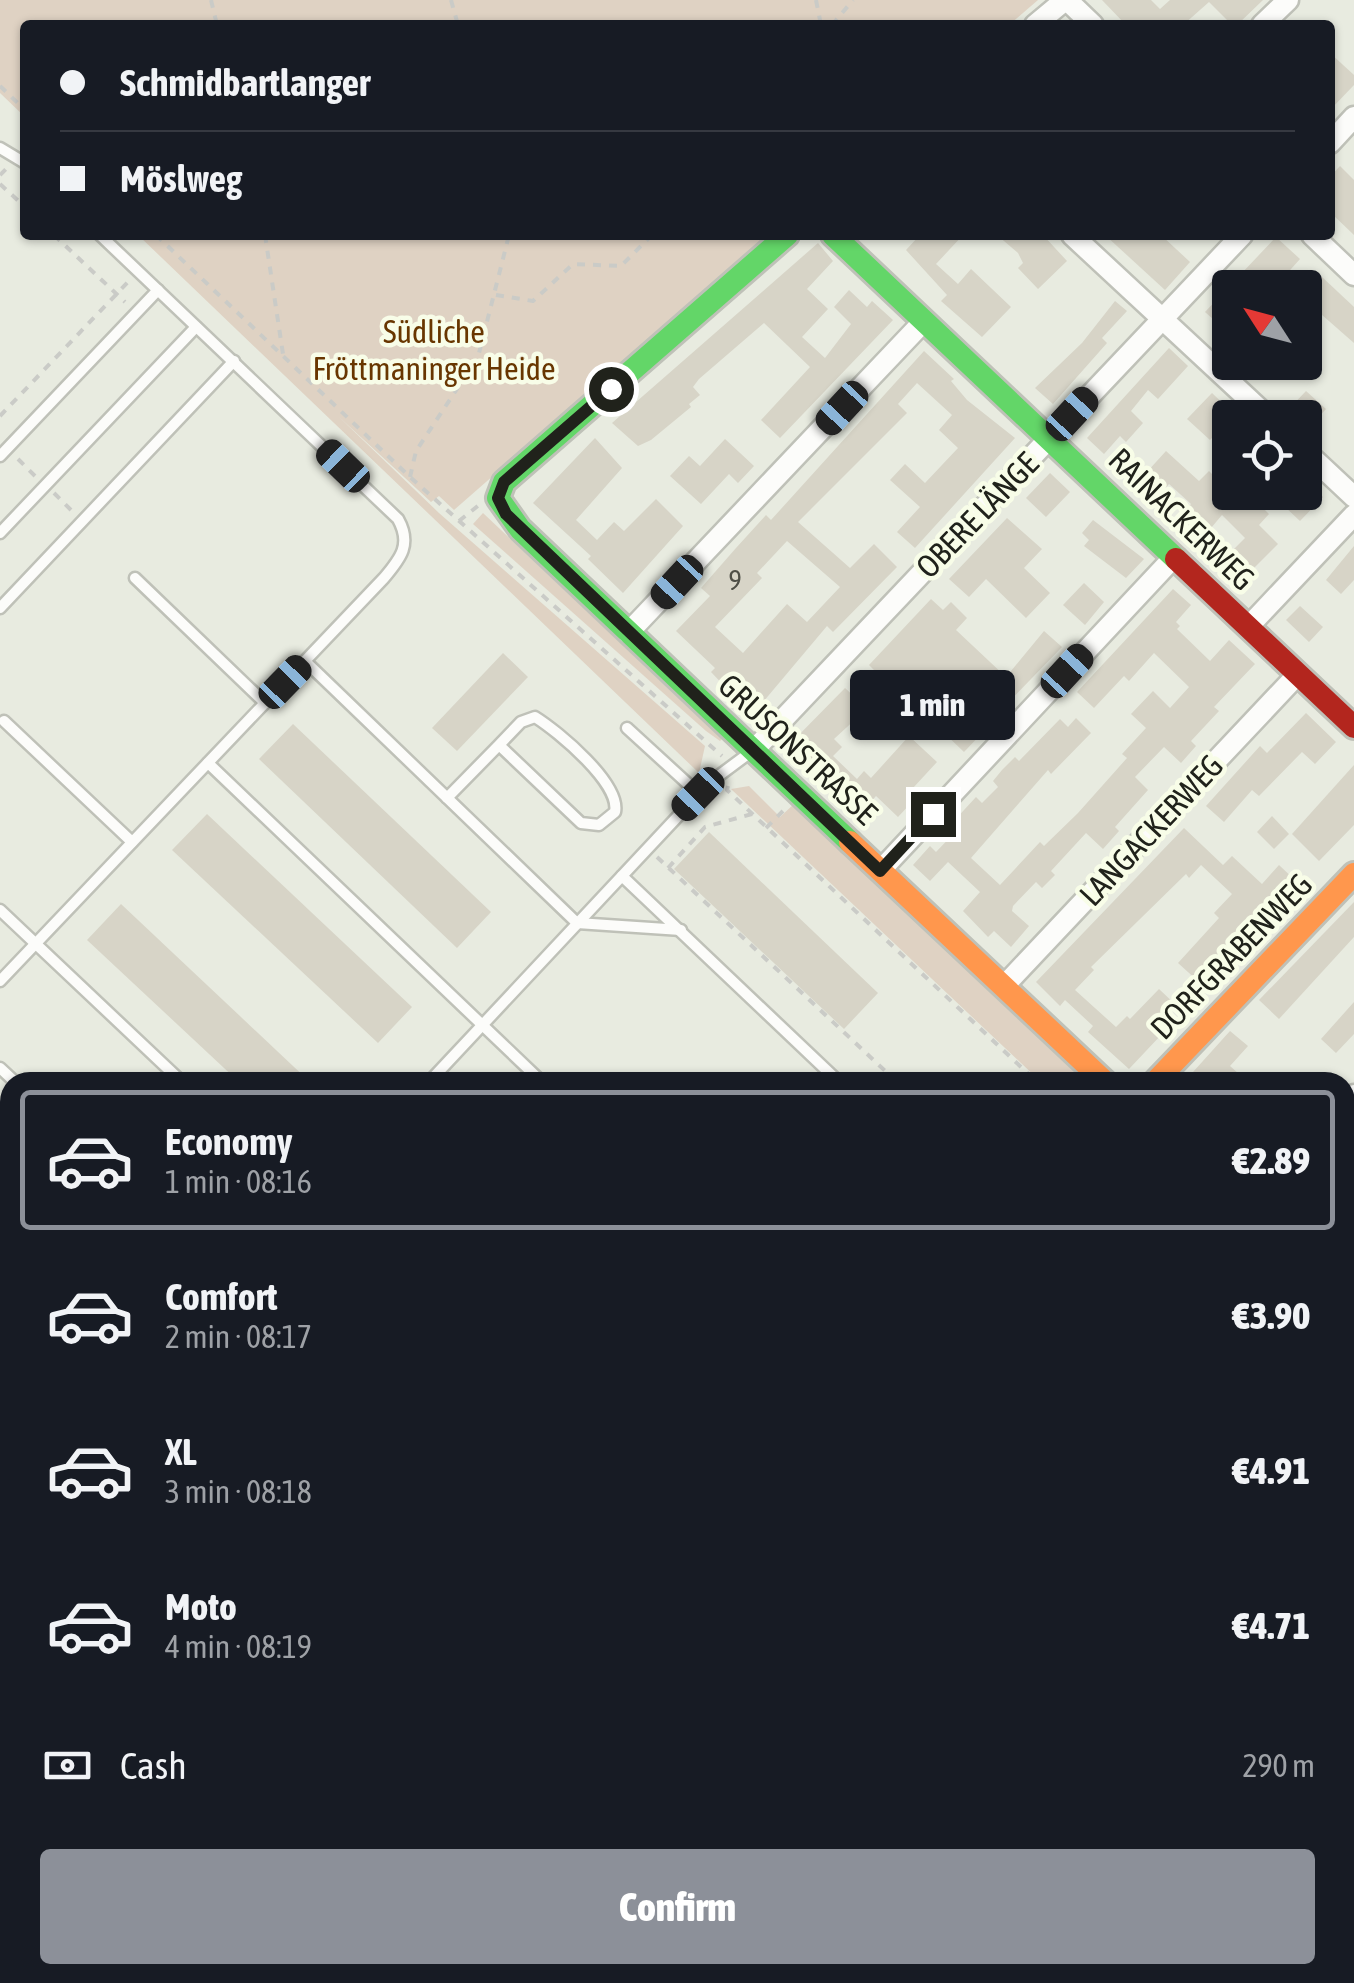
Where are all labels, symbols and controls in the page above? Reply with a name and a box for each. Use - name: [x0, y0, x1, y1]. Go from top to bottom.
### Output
- text: Schmidbartlanger: [120, 61, 370, 104]
- text: Möslweg: [120, 157, 242, 200]
- north arrow: [1212, 270, 1322, 380]
- map controls: [1212, 270, 1322, 510]
- park label: Südliche Fröttmaninger Heide: [312, 313, 556, 387]
- route start: [589, 367, 634, 412]
- car: [811, 376, 873, 440]
- car: [1041, 382, 1103, 446]
- button: locate: [1212, 400, 1322, 510]
- car: [311, 434, 375, 498]
- street label: RAINACKERWEG: [1102, 441, 1262, 597]
- street label: OBERE LÄNGE: [908, 445, 1046, 585]
- car: [646, 550, 708, 614]
- house number: 9: [728, 564, 742, 596]
- car: [1036, 639, 1098, 703]
- car: [253, 650, 317, 714]
- street label: GRUSONSTRASSE: [711, 666, 885, 832]
- callout: 1 min: [850, 669, 1016, 739]
- text: 1 min: [900, 686, 965, 723]
- street label: LANGACKERWEG: [1072, 747, 1230, 913]
- car: [666, 762, 730, 826]
- route end: [911, 792, 956, 837]
- street label: DORFGRABENWEG: [1143, 866, 1319, 1046]
- icon: car: [45, 1115, 135, 1205]
- text: Economy: [165, 1120, 292, 1163]
- text: €2.89: [1233, 1139, 1310, 1182]
- text: 1 min · 08:16: [165, 1163, 312, 1200]
- icon: car: [45, 1270, 135, 1360]
- text: Comfort: [165, 1275, 277, 1318]
- text: €3.90: [1233, 1294, 1310, 1337]
- text: 2 min · 08:17: [165, 1318, 312, 1355]
- icon: car: [45, 1425, 135, 1515]
- text: XL: [165, 1430, 197, 1473]
- text: €4.91: [1233, 1449, 1310, 1492]
- text: 3 min · 08:18: [165, 1473, 312, 1510]
- icon: car: [45, 1580, 135, 1670]
- text: Moto: [165, 1585, 237, 1628]
- text: €4.71: [1233, 1604, 1310, 1647]
- text: 4 min · 08:19: [165, 1628, 312, 1665]
- icon: cash: [40, 1738, 95, 1793]
- text: Cash: [120, 1744, 187, 1787]
- text: 290 m: [1242, 1747, 1315, 1784]
- button: Confirm: [40, 1849, 1315, 1964]

